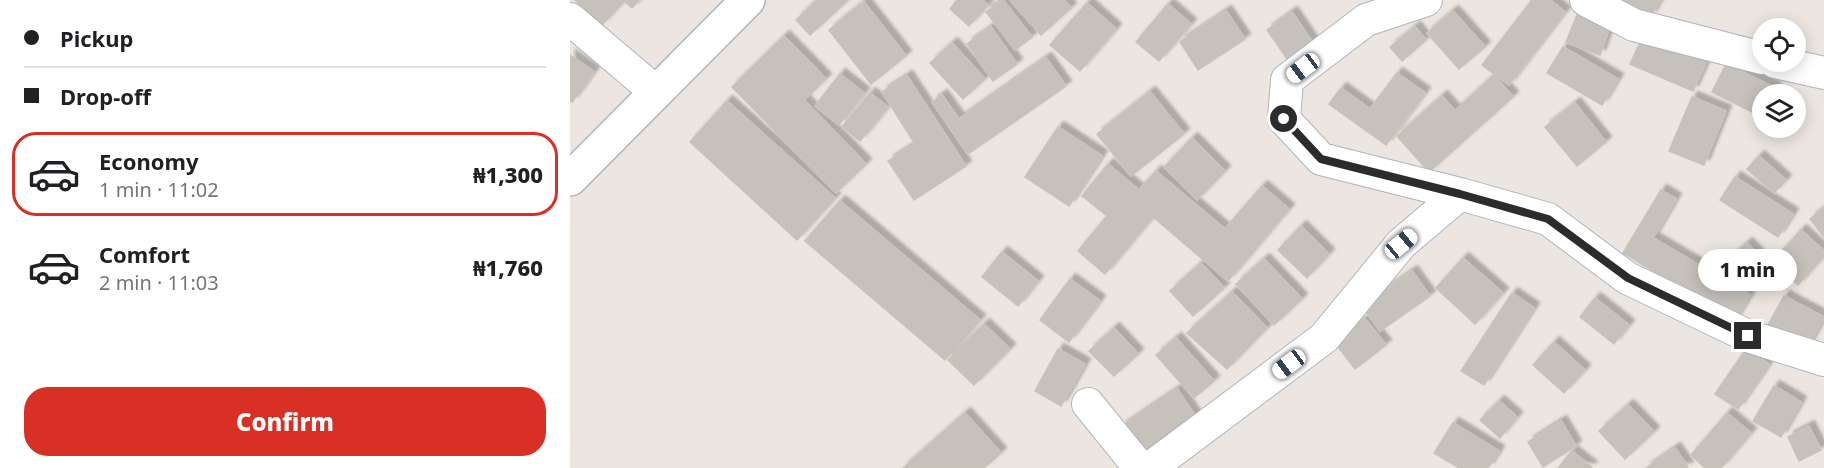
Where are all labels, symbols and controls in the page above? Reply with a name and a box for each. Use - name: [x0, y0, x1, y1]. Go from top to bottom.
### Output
- map controls: [1752, 18, 1806, 138]
- button: locate: [1752, 18, 1806, 72]
- text: Pickup: [60, 23, 133, 53]
- car: [1283, 50, 1323, 86]
- text: Drop-off: [60, 81, 151, 111]
- button: layers: [1752, 84, 1806, 138]
- route start: [1270, 105, 1297, 132]
- text: Economy: [99, 146, 198, 176]
- icon: car: [27, 147, 81, 201]
- text: ₦1,300: [473, 159, 543, 189]
- text: 1 min · 11:02: [99, 176, 219, 203]
- car: [1381, 226, 1421, 262]
- text: Comfort: [99, 239, 190, 269]
- icon: car: [27, 240, 81, 294]
- callout: 1 min: [1698, 249, 1798, 291]
- text: ₦1,760: [473, 252, 543, 282]
- text: 1 min: [1720, 256, 1775, 283]
- text: 2 min · 11:03: [99, 269, 219, 296]
- route end: [1734, 322, 1761, 349]
- car: [1269, 346, 1309, 382]
- button: Confirm: [24, 387, 546, 456]

